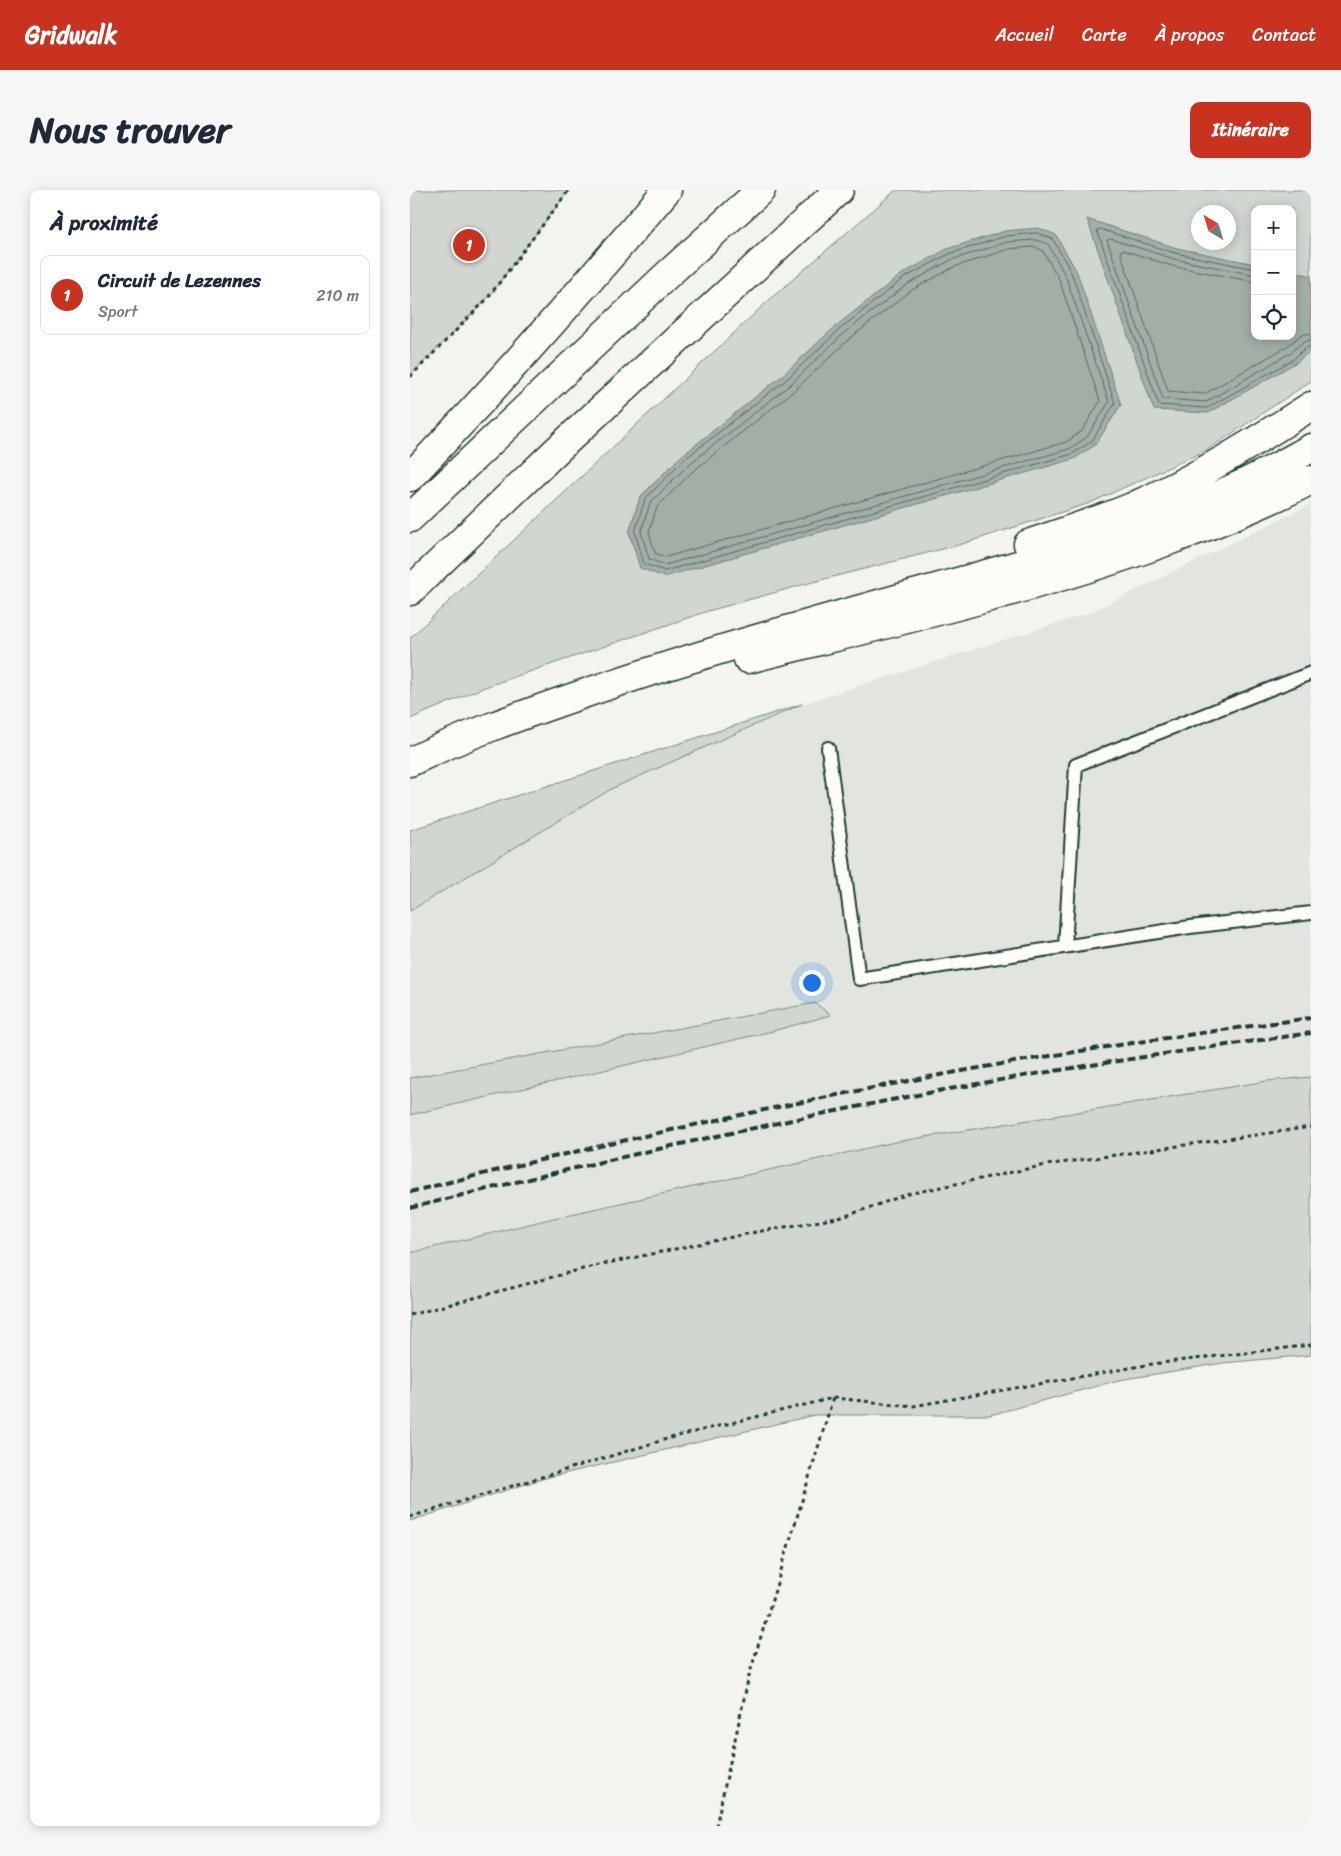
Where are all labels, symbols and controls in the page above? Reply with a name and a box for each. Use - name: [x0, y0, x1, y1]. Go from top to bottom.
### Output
- text: Gridwalk: [25, 14, 117, 56]
- text: Accueil: [995, 19, 1054, 51]
- text: Carte: [1082, 19, 1127, 51]
- text: À propos: [1155, 19, 1224, 51]
- text: Contact: [1252, 19, 1316, 51]
- text: Nous trouver: [30, 99, 230, 161]
- button: Itinéraire: [1190, 102, 1311, 158]
- text: À proximité: [50, 204, 158, 242]
- north arrow: [1191, 205, 1236, 250]
- map controls: [1251, 205, 1296, 340]
- button: +: [1251, 205, 1296, 250]
- pin: 1: [453, 226, 485, 264]
- button: −: [1251, 250, 1296, 295]
- text: Circuit de Lezennes: [98, 264, 261, 297]
- text: 1: [64, 281, 70, 310]
- text: 210 m: [316, 281, 359, 310]
- button: locate: [1251, 295, 1296, 340]
- text: Sport: [98, 297, 138, 326]
- your location: [799, 970, 825, 996]

